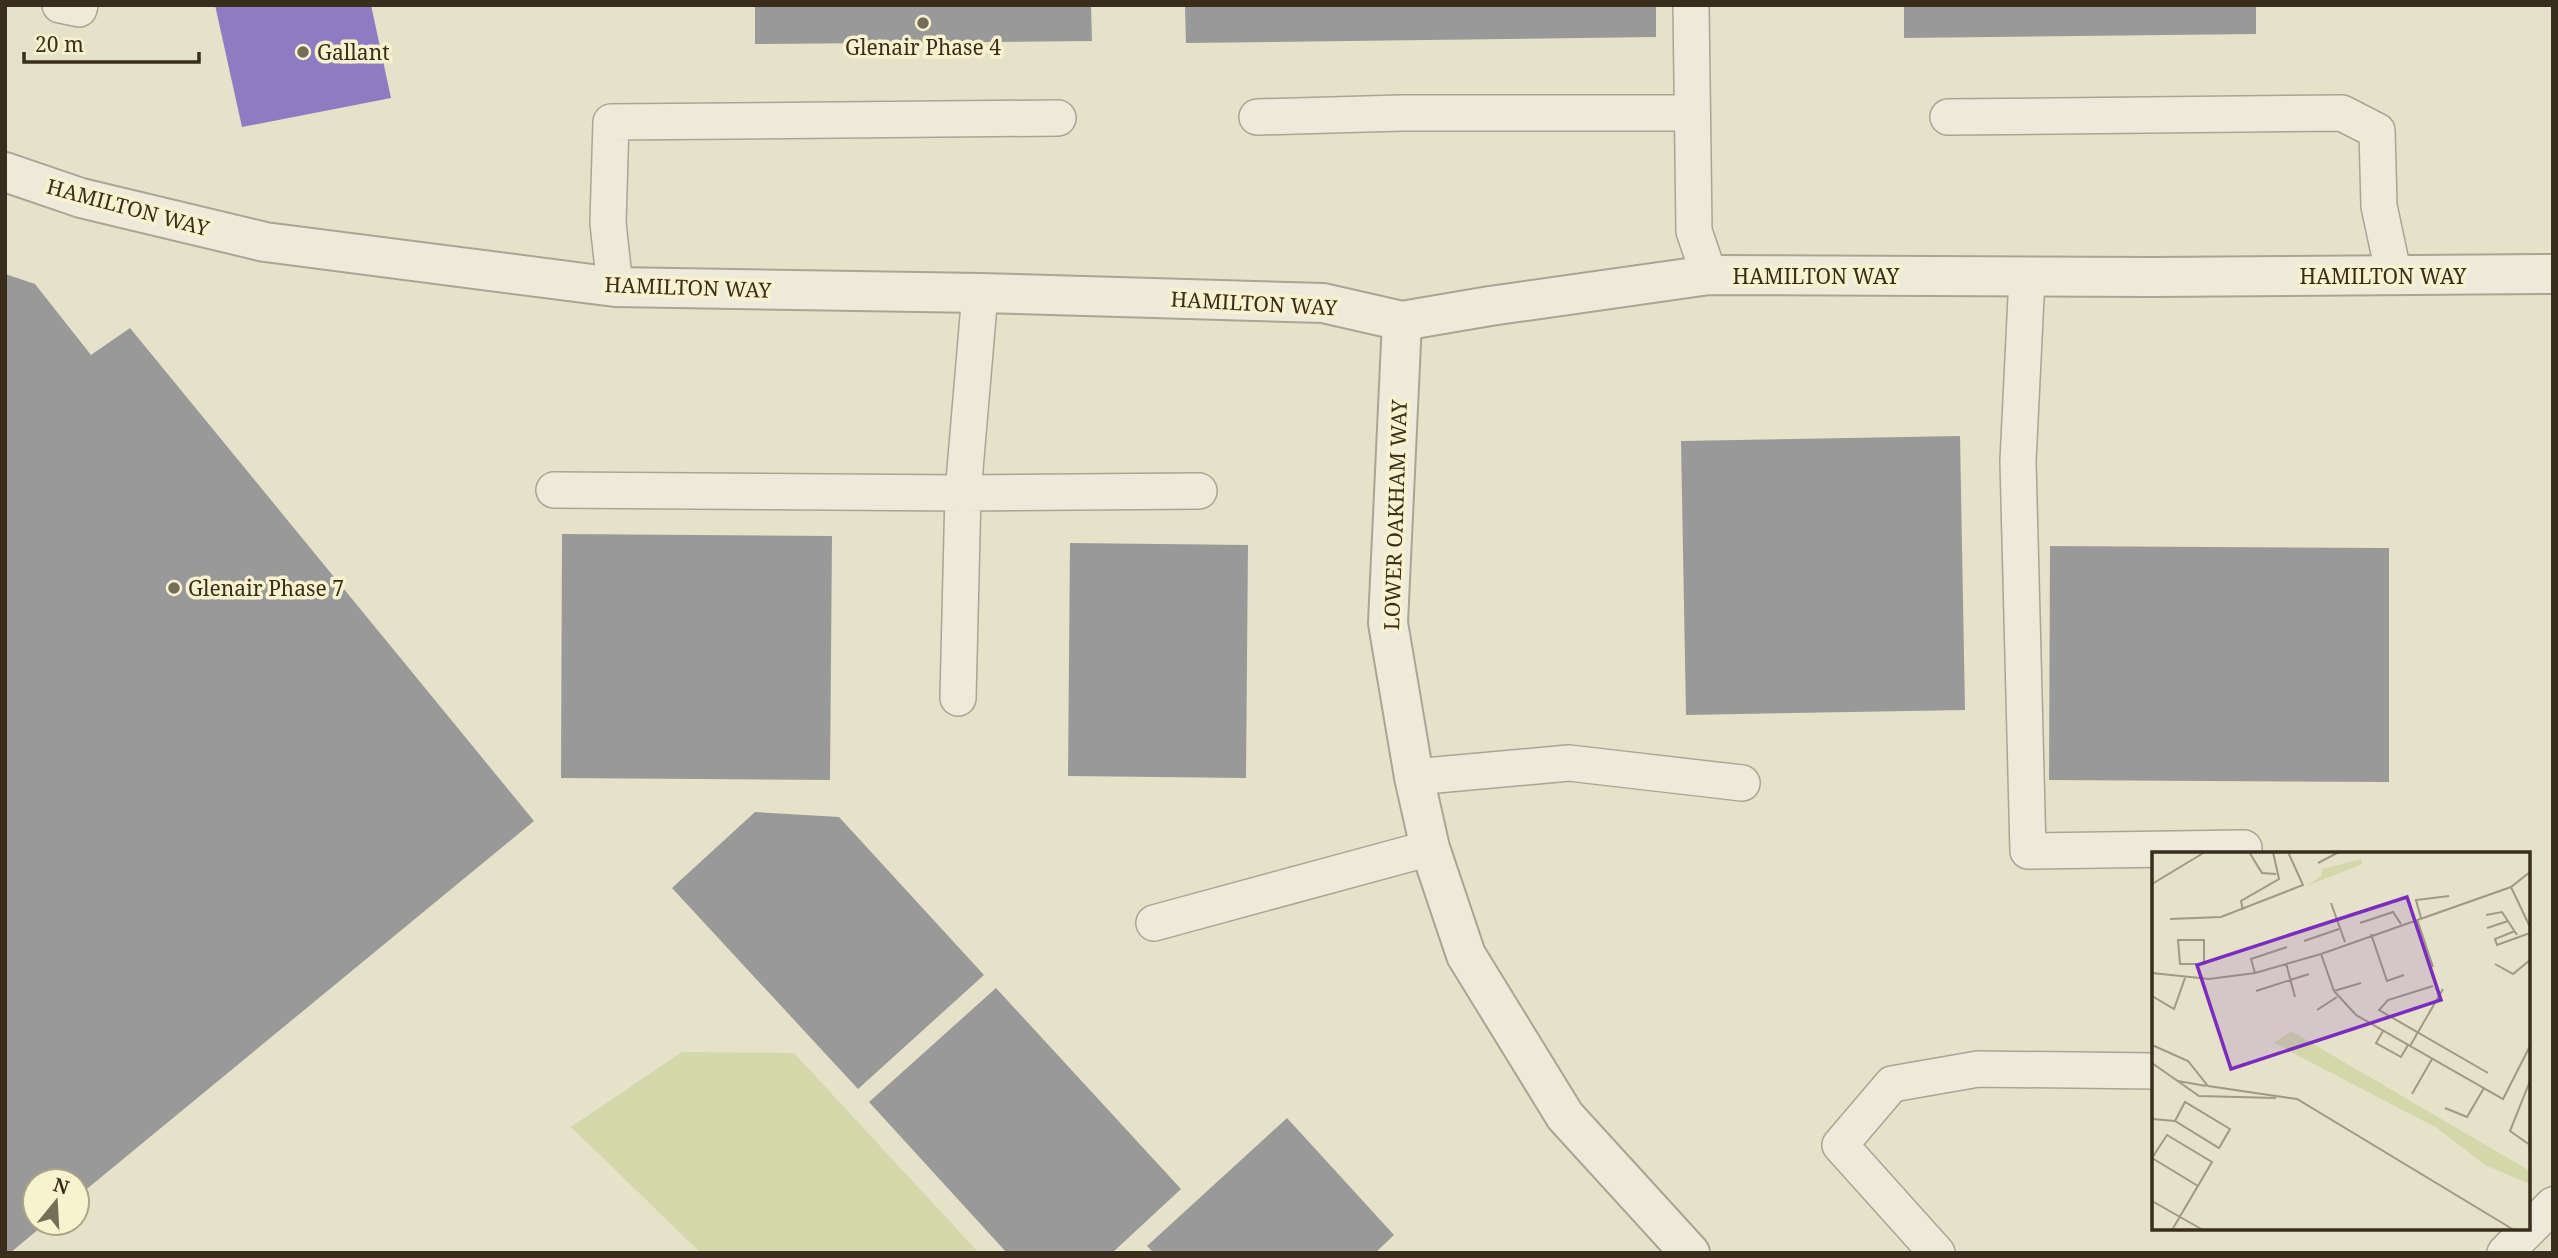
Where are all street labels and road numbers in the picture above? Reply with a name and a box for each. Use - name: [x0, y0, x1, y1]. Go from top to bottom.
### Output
- street label: HAMILTON WAY: [44, 172, 213, 242]
- street label: HAMILTON WAY: [1733, 262, 1900, 290]
- street label: HAMILTON WAY: [2300, 262, 2467, 290]
- street label: HAMILTON WAY: [604, 270, 773, 304]
- street label: HAMILTON WAY: [1170, 285, 1339, 321]
- street label: LOWER OAKHAM WAY: [1377, 398, 1413, 631]

